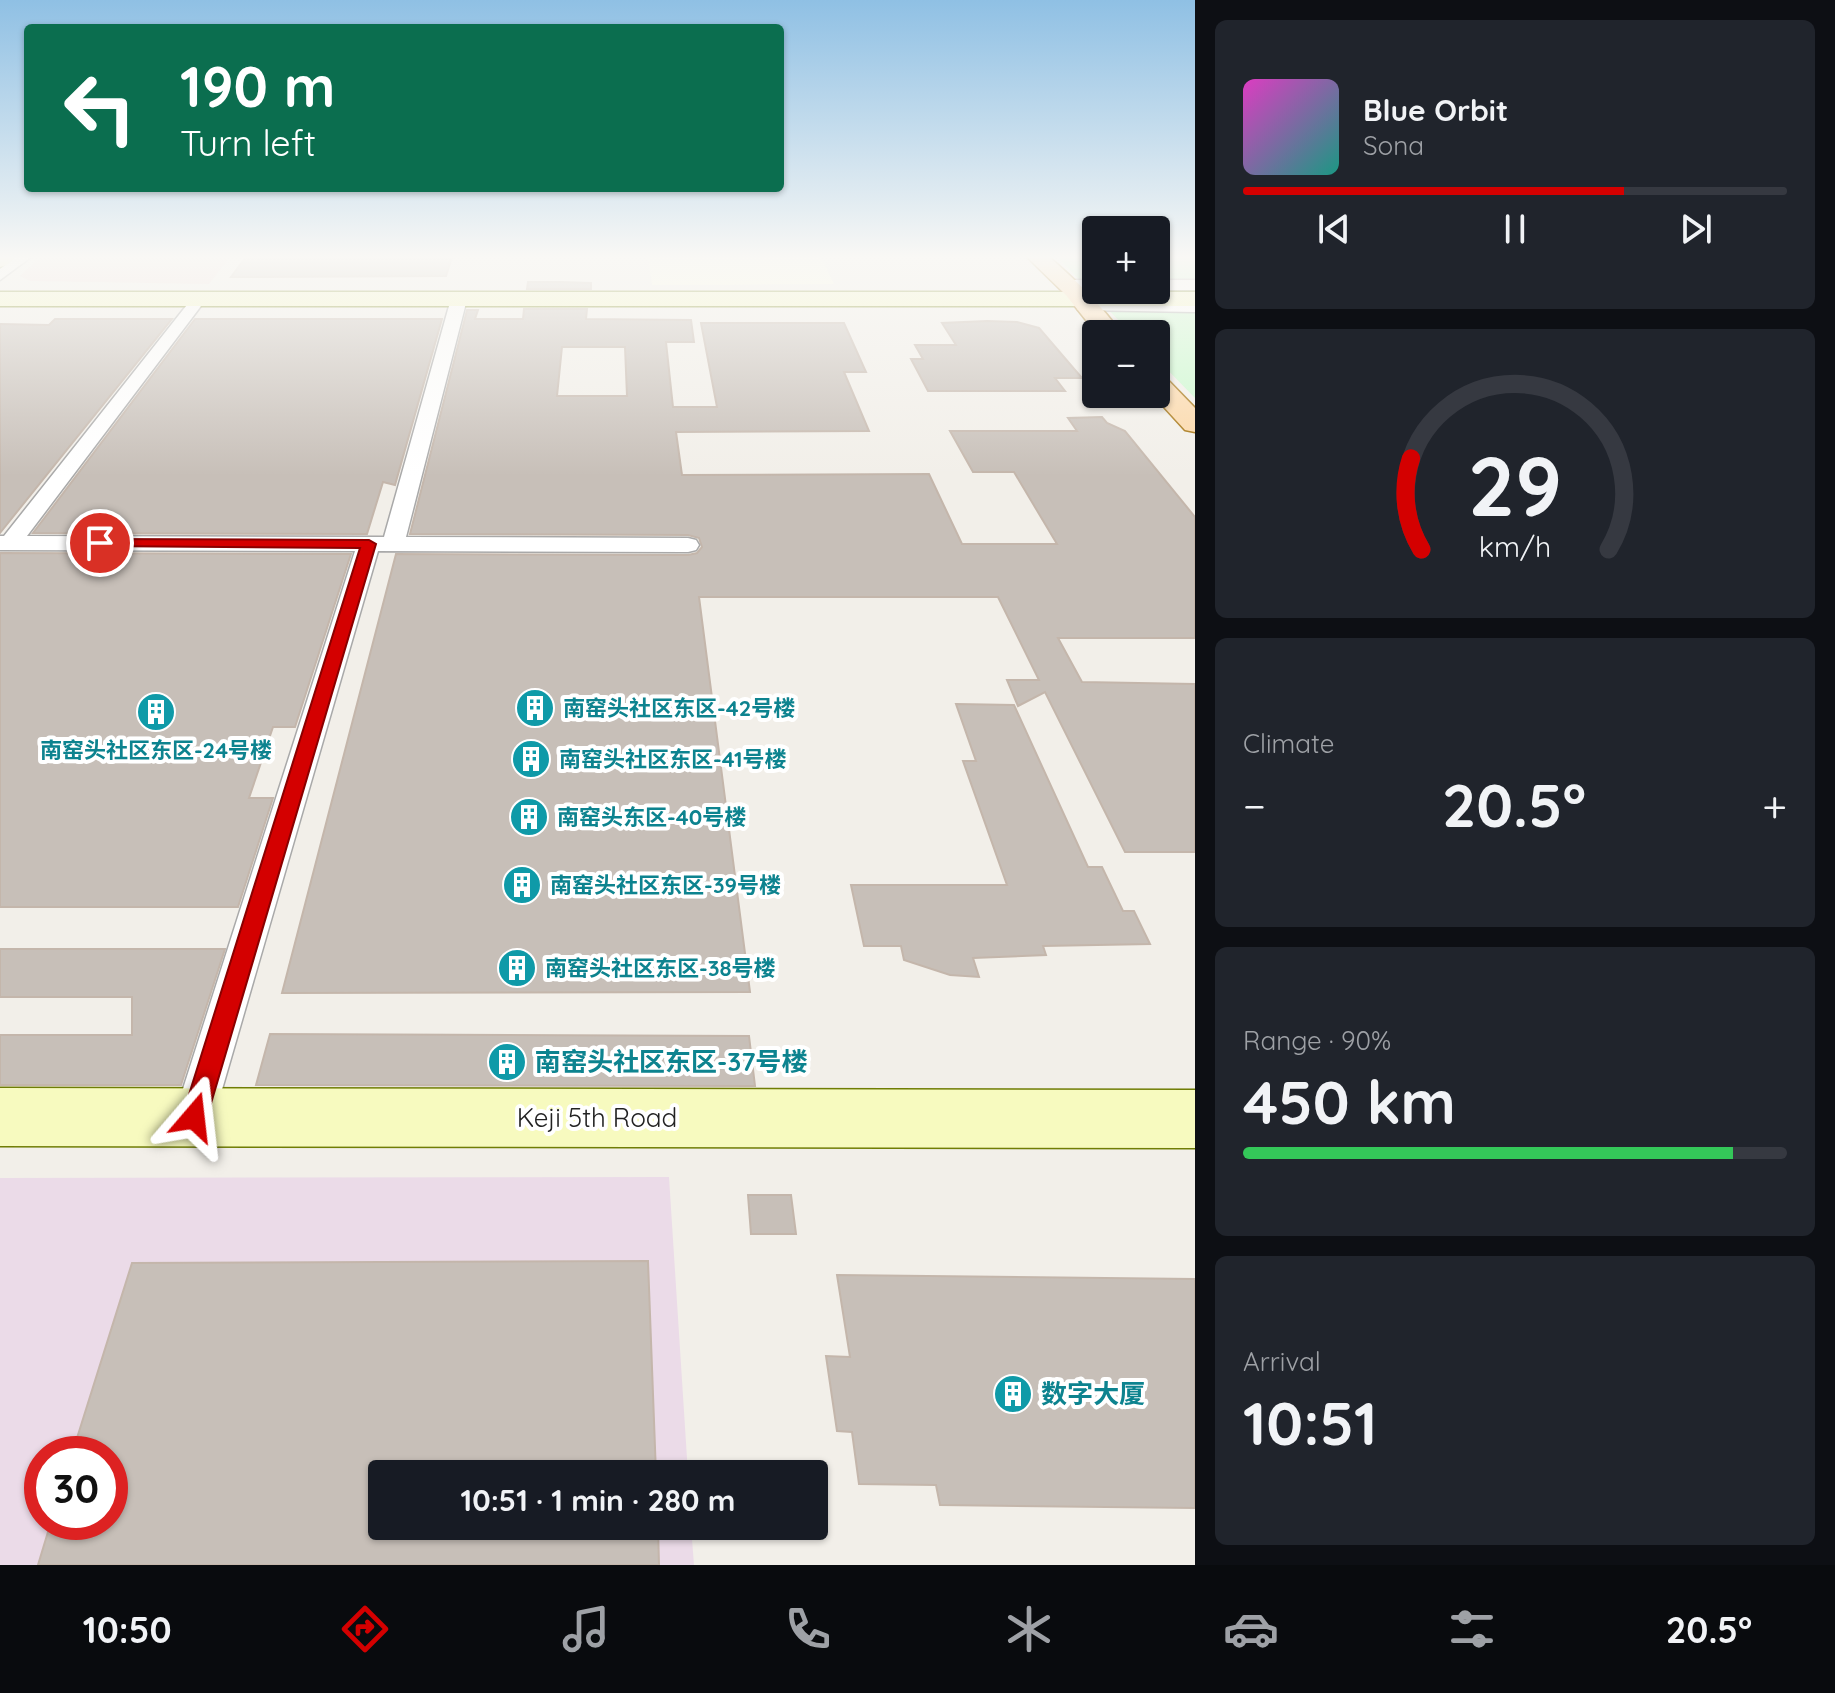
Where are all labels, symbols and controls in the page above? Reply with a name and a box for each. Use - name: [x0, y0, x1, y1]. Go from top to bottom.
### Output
- text: 190 m: [180, 51, 335, 121]
- icon: left: [48, 56, 152, 160]
- text: Blue Orbit: [1363, 91, 1508, 129]
- text: Turn left: [180, 120, 316, 165]
- text: Sona: [1363, 129, 1424, 162]
- icon: previous: [1312, 207, 1356, 251]
- icon: pause: [1493, 207, 1537, 251]
- icon: next: [1674, 207, 1718, 251]
- map controls: [1082, 216, 1170, 408]
- button: +: [1082, 216, 1170, 304]
- button: −: [1082, 320, 1170, 408]
- text: 29: [1468, 432, 1562, 536]
- pin: [66, 509, 134, 577]
- icon: arrive: [78, 521, 122, 565]
- text: km/h: [1479, 528, 1551, 564]
- building icon: 南窑头社区东区-42号楼: [514, 687, 556, 729]
- building icon: 南窑头社区东区-24号楼: [135, 691, 177, 733]
- place label: 南窑头社区东区-42号楼: [563, 694, 795, 722]
- text: Climate: [1243, 727, 1334, 760]
- place label: 南窑头社区东区-24号楼: [40, 736, 272, 764]
- building icon: 南窑头社区东区-41号楼: [510, 738, 552, 780]
- place label: 南窑头社区东区-41号楼: [559, 745, 787, 773]
- text: 20.5°: [1442, 767, 1586, 842]
- text: −: [1243, 778, 1266, 833]
- text: +: [1762, 778, 1787, 833]
- building icon: 南窑头东区-40号楼: [508, 796, 550, 838]
- place label: 南窑头东区-40号楼: [557, 803, 746, 831]
- building icon: 南窑头社区东区-39号楼: [501, 864, 543, 906]
- place label: 南窑头社区东区-39号楼: [550, 871, 781, 899]
- building icon: 南窑头社区东区-38号楼: [496, 947, 538, 989]
- place label: 南窑头社区东区-38号楼: [545, 954, 776, 982]
- text: Range · 90%: [1243, 1024, 1391, 1057]
- building icon: 南窑头社区东区-37号楼: [486, 1041, 528, 1083]
- place label: 南窑头社区东区-37号楼: [535, 1045, 808, 1078]
- text: 450 km: [1243, 1064, 1456, 1139]
- position arrow: [152, 1075, 236, 1159]
- street label: Keji 5th Road: [517, 1101, 677, 1134]
- text: Arrival: [1243, 1345, 1321, 1378]
- building icon: 数字大厦: [992, 1373, 1034, 1415]
- place label: 数字大厦: [1041, 1377, 1145, 1410]
- text: 10:51: [1243, 1385, 1377, 1460]
- speed limit sign: 30: [24, 1436, 128, 1540]
- text: 10:51 · 1 min · 280 m: [461, 1481, 735, 1519]
- icon: directions: [337, 1601, 393, 1657]
- icon: music: [558, 1601, 614, 1657]
- icon: phone: [780, 1601, 836, 1657]
- icon: climate: [1001, 1601, 1057, 1657]
- icon: car: [1223, 1601, 1279, 1657]
- icon: filters: [1444, 1601, 1500, 1657]
- text: 10:50: [83, 1607, 172, 1652]
- text: 20.5°: [1666, 1607, 1752, 1652]

